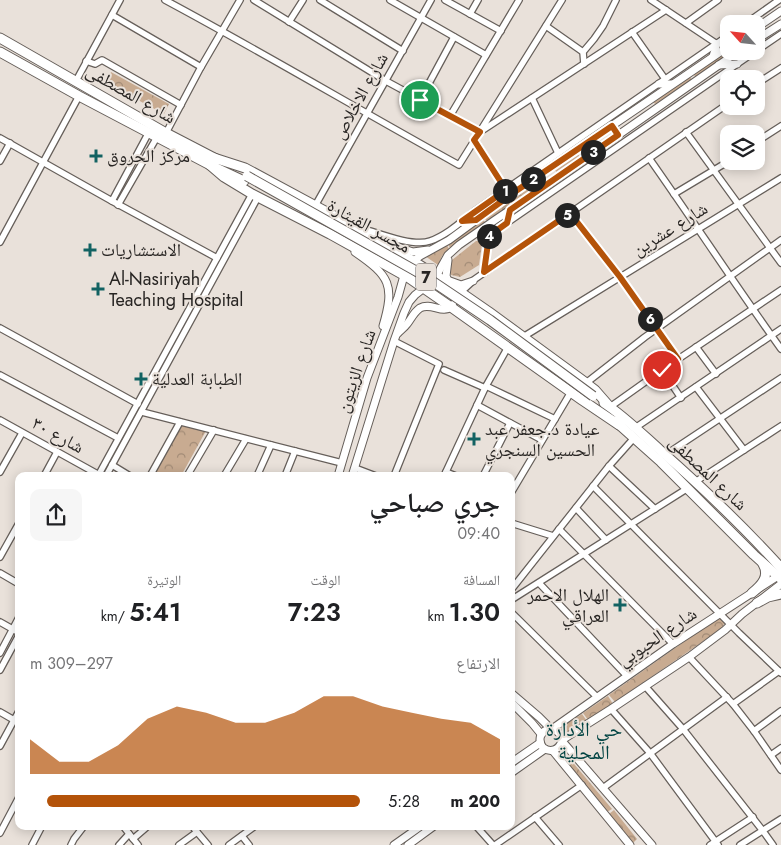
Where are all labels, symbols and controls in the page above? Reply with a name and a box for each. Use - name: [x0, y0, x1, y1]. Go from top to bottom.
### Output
- north arrow: [720, 15, 765, 60]
- map controls: [720, 15, 765, 170]
- street label: شارع الاخلاص: [326, 48, 394, 144]
- street label: شارع المصطفى: [81, 58, 181, 130]
- button: locate: [720, 70, 765, 115]
- pin: [399, 79, 441, 121]
- icon: arrive: [406, 86, 434, 114]
- button: layers: [720, 125, 765, 170]
- pin: 3: [580, 140, 606, 164]
- text: 3: [589, 142, 598, 162]
- place label: مركز الحروق: [107, 143, 190, 169]
- marker: مركز الحروق: [89, 149, 103, 163]
- pin: 2: [520, 166, 546, 192]
- text: 2: [529, 169, 538, 189]
- pin: 1: [492, 178, 518, 204]
- text: 1: [502, 181, 509, 201]
- street label: مجسر القيثارة: [323, 192, 415, 260]
- street label: شارع عشرين: [627, 196, 713, 262]
- pin: 5: [554, 202, 580, 228]
- text: 5: [563, 205, 572, 225]
- pin: 4: [476, 224, 502, 248]
- text: 4: [485, 226, 494, 246]
- place label: الاستشاريات: [101, 237, 181, 263]
- marker: الاستشاريات: [83, 243, 97, 257]
- road number: 7: [416, 264, 436, 290]
- place label: Al-Nasiriyah Teaching Hospital: [109, 266, 243, 313]
- marker: Al-Nasiriyah Teaching Hospital: [91, 282, 105, 296]
- pin: 6: [638, 306, 662, 332]
- text: 6: [646, 309, 655, 329]
- street label: شارع الزيتون: [330, 326, 382, 416]
- pin: [641, 349, 683, 391]
- icon: check: [648, 356, 676, 384]
- place label: الطبابة العدلية: [152, 366, 242, 392]
- marker: الطبابة العدلية: [134, 372, 148, 386]
- street label: شارع ٣٠: [27, 410, 89, 460]
- place label: عيادة د.جعفر عبد الحسين السنجري: [485, 416, 600, 465]
- street label: شارع المصطفى: [663, 429, 753, 517]
- marker: عيادة د.جعفر عبد الحسين السنجري: [467, 432, 481, 446]
- text: جري صباحي: [369, 482, 500, 523]
- button: share: [30, 489, 82, 541]
- text: 09:40: [457, 522, 500, 545]
- text: الوتيرة: [147, 570, 181, 590]
- text: الوقت: [311, 570, 341, 590]
- text: المسافة: [463, 570, 500, 590]
- place label: الهلال الاحمر العراقي: [526, 582, 609, 631]
- text: 5:41: [129, 594, 181, 630]
- text: 7:23: [288, 594, 341, 630]
- text: 1.30: [449, 594, 500, 630]
- marker: الهلال الاحمر العراقي: [613, 598, 627, 612]
- street label: شارع الحبوبي: [612, 601, 703, 674]
- text: /km: [101, 606, 129, 626]
- text: km: [428, 606, 449, 626]
- text: 297–309 m: [30, 652, 113, 675]
- text: الارتفاع: [456, 652, 500, 675]
- district label: حي الأدارة المحلية: [546, 715, 623, 767]
- text: 5:28: [388, 790, 420, 813]
- text: 200 m: [450, 790, 500, 813]

